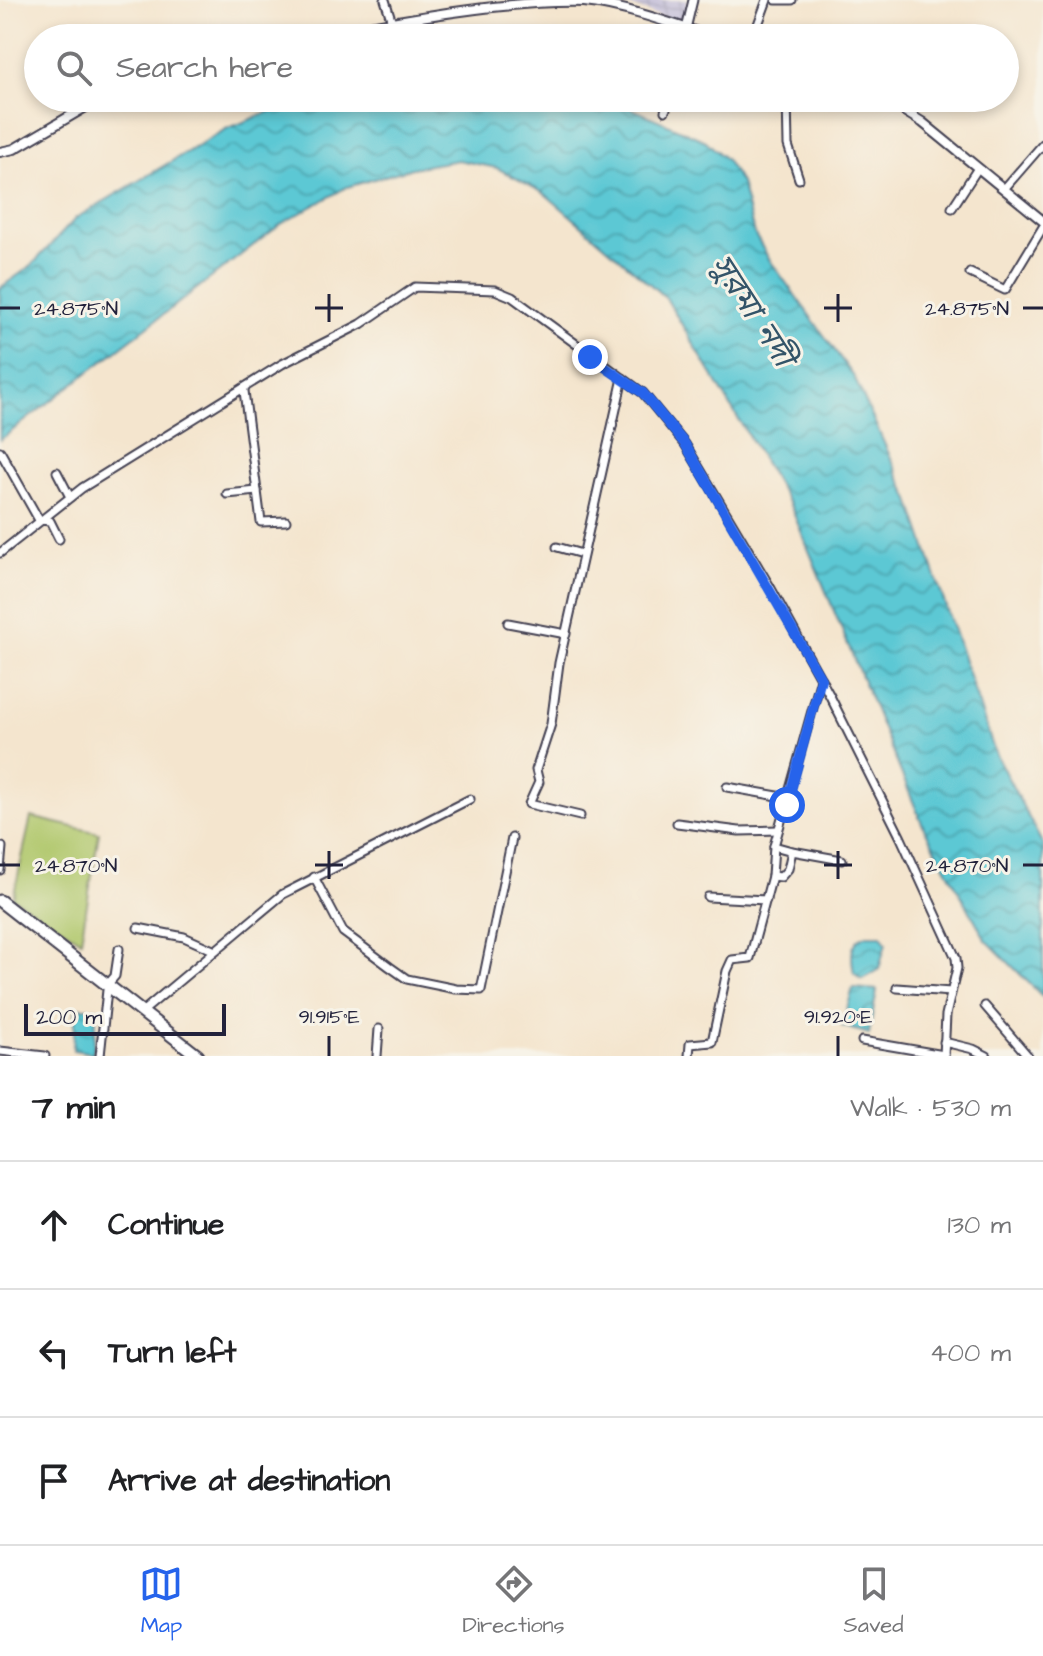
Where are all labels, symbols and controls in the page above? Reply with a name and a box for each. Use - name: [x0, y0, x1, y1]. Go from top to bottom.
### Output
- search box: [24, 24, 1019, 112]
- icon: search: [52, 46, 96, 90]
- text: Search here: [116, 47, 293, 89]
- water label: সুরমা নদী: [699, 246, 808, 380]
- text: 24.875°N: [34, 295, 118, 323]
- text: 24.875°N: [925, 295, 1009, 323]
- route end: [572, 339, 608, 375]
- route start: [769, 787, 805, 823]
- text: 24.870°N: [35, 852, 117, 880]
- text: 24.870°N: [926, 852, 1008, 880]
- scale bar: [24, 1000, 226, 1036]
- text: 200 m: [36, 1002, 102, 1033]
- text: 91.915°E: [298, 1003, 360, 1031]
- text: 91.920°E: [804, 1003, 872, 1031]
- text: 7 min: [32, 1084, 115, 1132]
- text: Walk · 530 m: [850, 1090, 1011, 1126]
- icon: ahead: [32, 1203, 76, 1247]
- text: Continue: [108, 1204, 224, 1246]
- text: 130 m: [947, 1207, 1011, 1243]
- icon: left: [32, 1331, 76, 1375]
- text: Turn left: [108, 1332, 236, 1374]
- text: 400 m: [930, 1335, 1011, 1371]
- icon: arrive: [32, 1459, 76, 1503]
- text: Arrive at destination: [108, 1460, 390, 1502]
- tab: Map: [139, 1562, 183, 1641]
- tab: Directions: [462, 1562, 565, 1641]
- tab: Saved: [844, 1562, 904, 1641]

